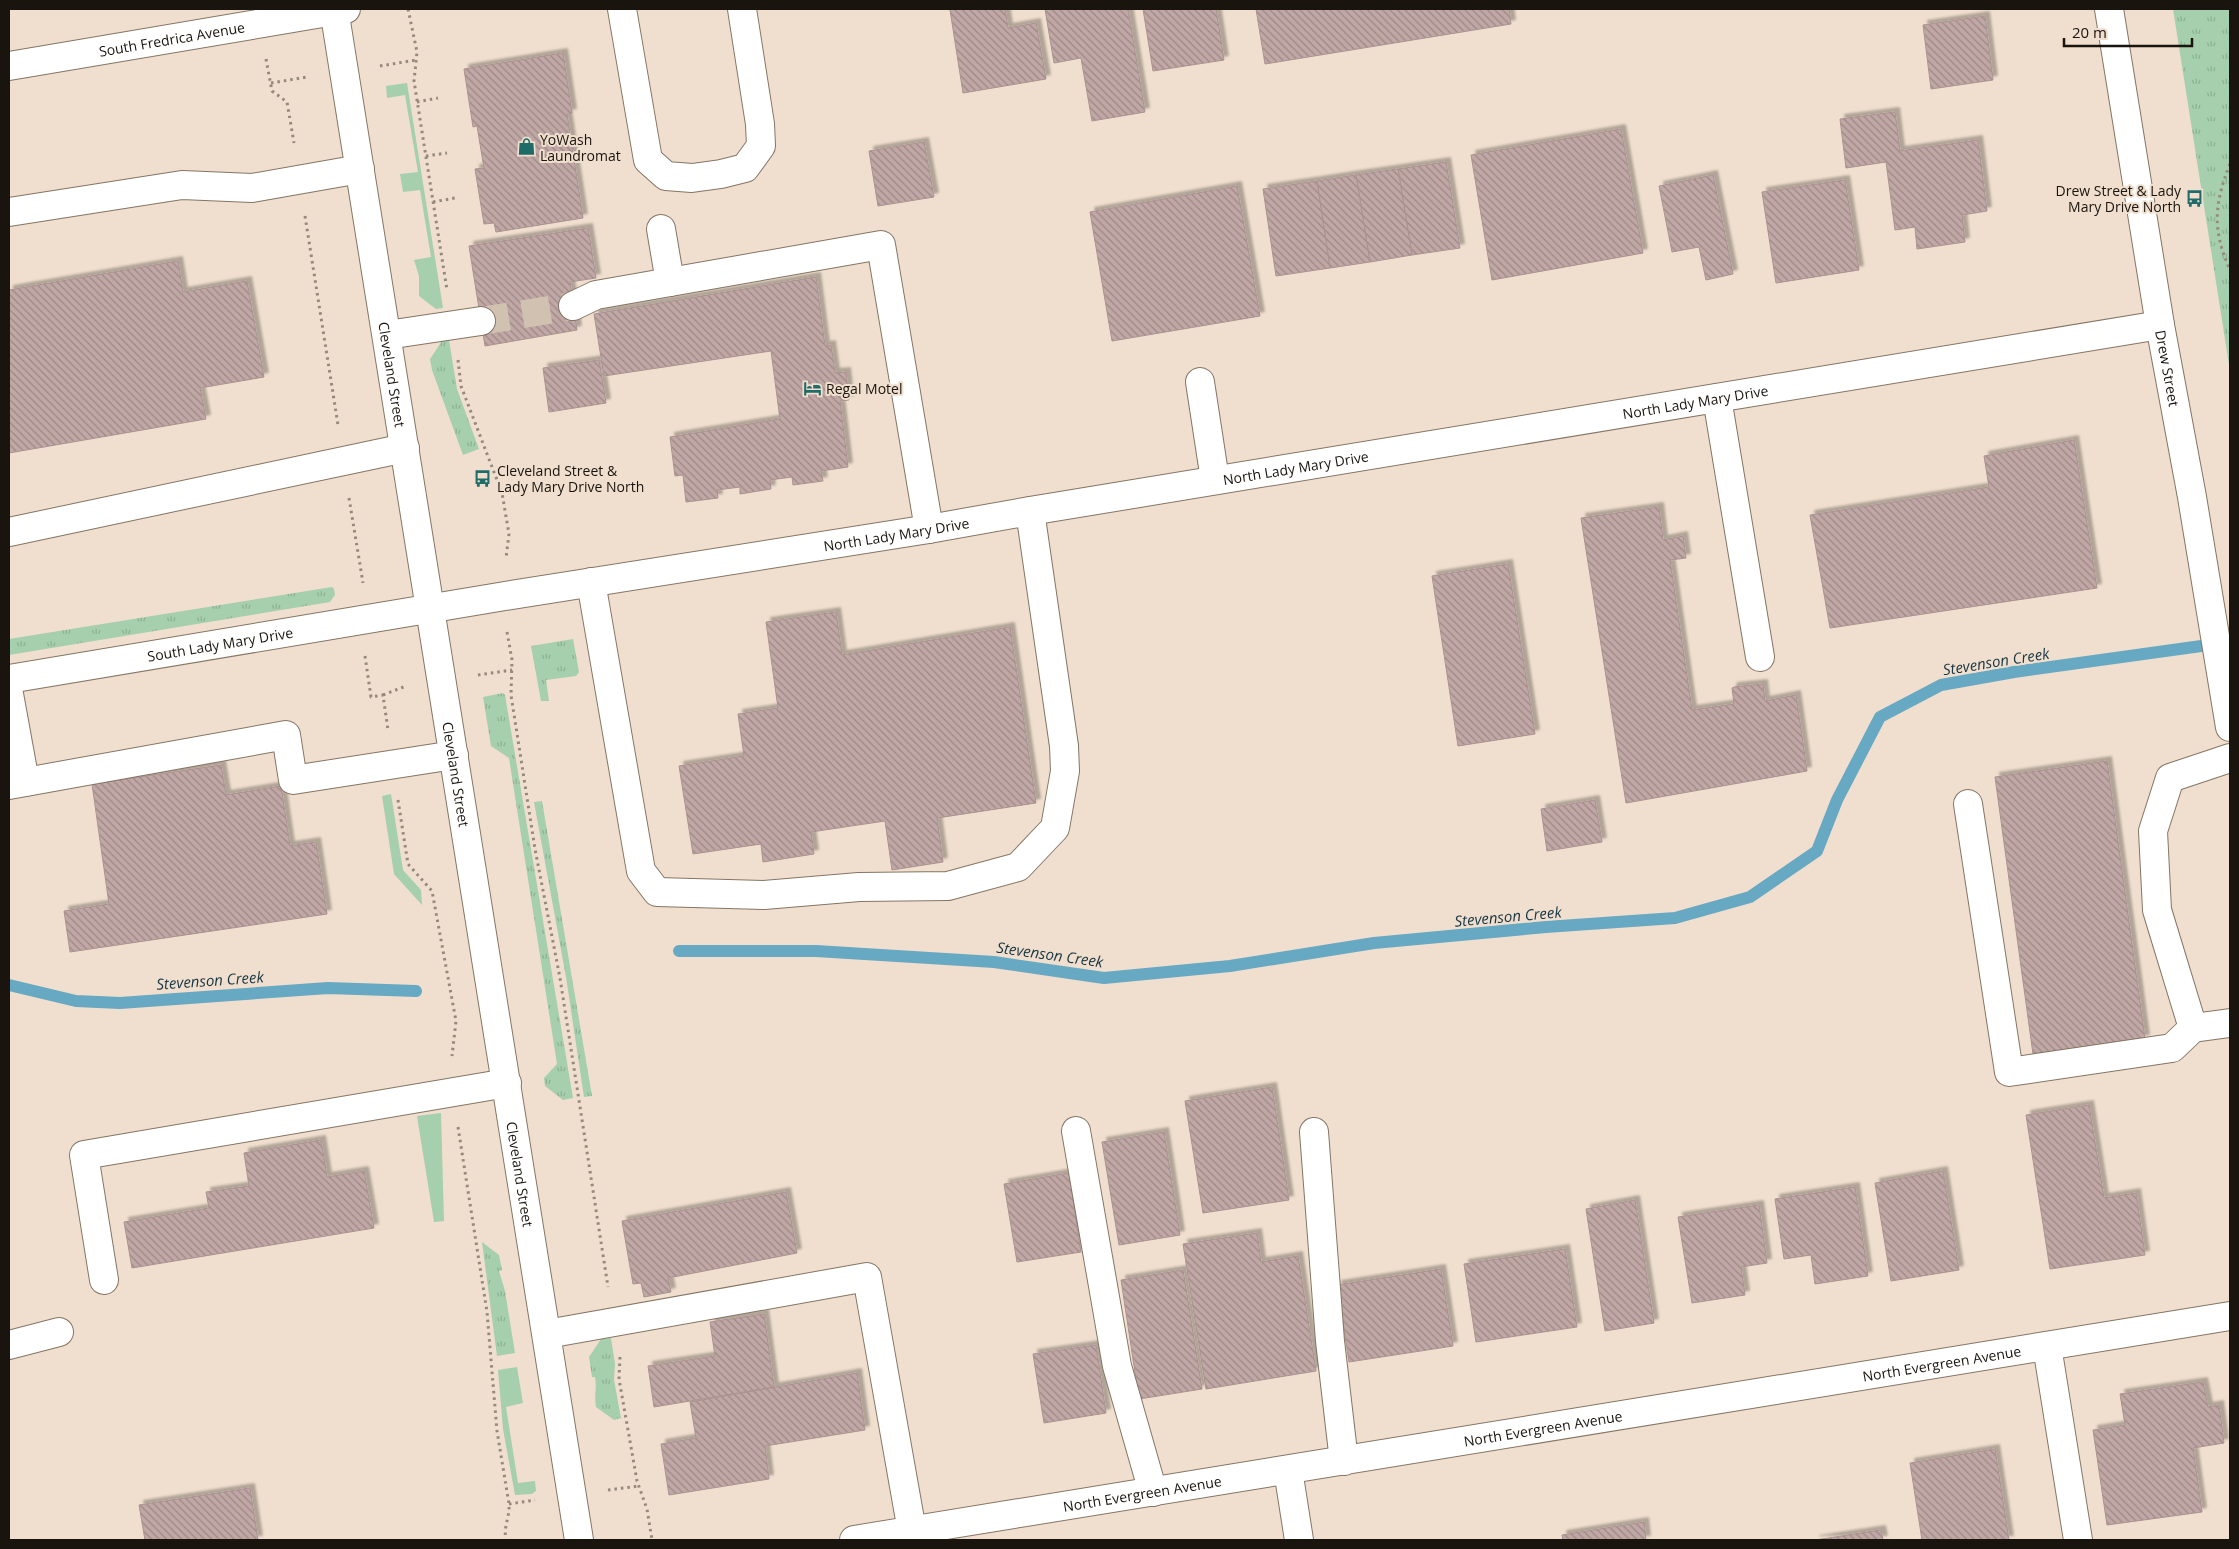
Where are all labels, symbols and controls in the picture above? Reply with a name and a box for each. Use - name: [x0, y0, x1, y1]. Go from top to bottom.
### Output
- scale bar: [2064, 15, 2192, 47]
- street label: South Fredrica Avenue: [97, 17, 246, 60]
- text: 20 m: [2072, 22, 2107, 42]
- place label: YoWash Laundromat: [540, 130, 621, 165]
- shop icon: YoWash Laundromat: [516, 137, 536, 157]
- place label: Drew Street & Lady Mary Drive North: [2056, 181, 2182, 216]
- bus stop icon: Drew Street & Lady Mary Drive North: [2185, 188, 2205, 208]
- street label: Cleveland Street: [375, 320, 410, 428]
- street label: Drew Street: [2152, 328, 2184, 408]
- hotel icon: Regal Motel: [802, 378, 822, 398]
- place label: Regal Motel: [826, 379, 902, 398]
- street label: North Lady Mary Drive: [1621, 380, 1770, 423]
- street label: North Lady Mary Drive: [1221, 446, 1370, 489]
- place label: Cleveland Street & Lady Mary Drive North: [497, 461, 644, 496]
- bus stop icon: Cleveland Street & Lady Mary Drive North: [473, 468, 493, 488]
- street label: North Lady Mary Drive: [822, 513, 971, 555]
- street label: South Lady Mary Drive: [146, 622, 294, 665]
- water label: Stevenson Creek: [1941, 643, 2051, 679]
- street label: Cleveland Street: [439, 720, 474, 828]
- water label: Stevenson Creek: [1454, 901, 1563, 931]
- water label: Stevenson Creek: [995, 937, 1105, 971]
- water label: Stevenson Creek: [156, 966, 265, 994]
- street label: Cleveland Street: [503, 1120, 538, 1228]
- street label: North Evergreen Avenue: [1861, 1341, 2023, 1385]
- street label: North Evergreen Avenue: [1462, 1406, 1624, 1450]
- street label: North Evergreen Avenue: [1061, 1471, 1223, 1515]

